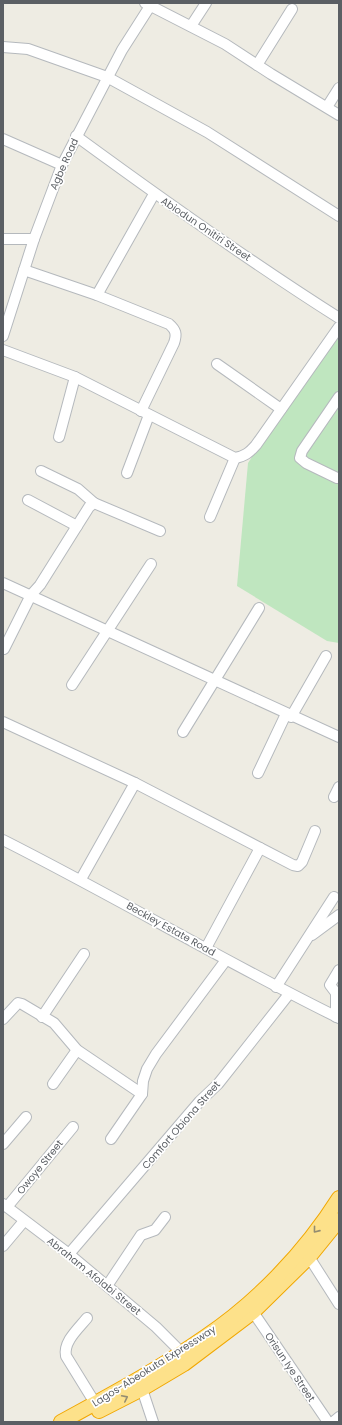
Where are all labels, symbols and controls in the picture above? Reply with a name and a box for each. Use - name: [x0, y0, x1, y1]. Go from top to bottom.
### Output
- street label: Agbe Road: [46, 136, 82, 192]
- street label: Abiodun Onitiri Street: [158, 193, 254, 265]
- street label: Beckley Estate Road: [124, 898, 218, 960]
- street label: Comfort Obiona Street: [138, 1077, 224, 1172]
- street label: Owoye Street: [13, 1136, 67, 1197]
- one-way arrow: [314, 1225, 321, 1232]
- street label: Abraham Afolabi Street: [44, 1233, 144, 1319]
- street label: Lagos-Abeokuta Expressway: [89, 1321, 219, 1410]
- street label: Orisun Iye Street: [261, 1329, 319, 1405]
- one-way arrow: [120, 1395, 128, 1403]

